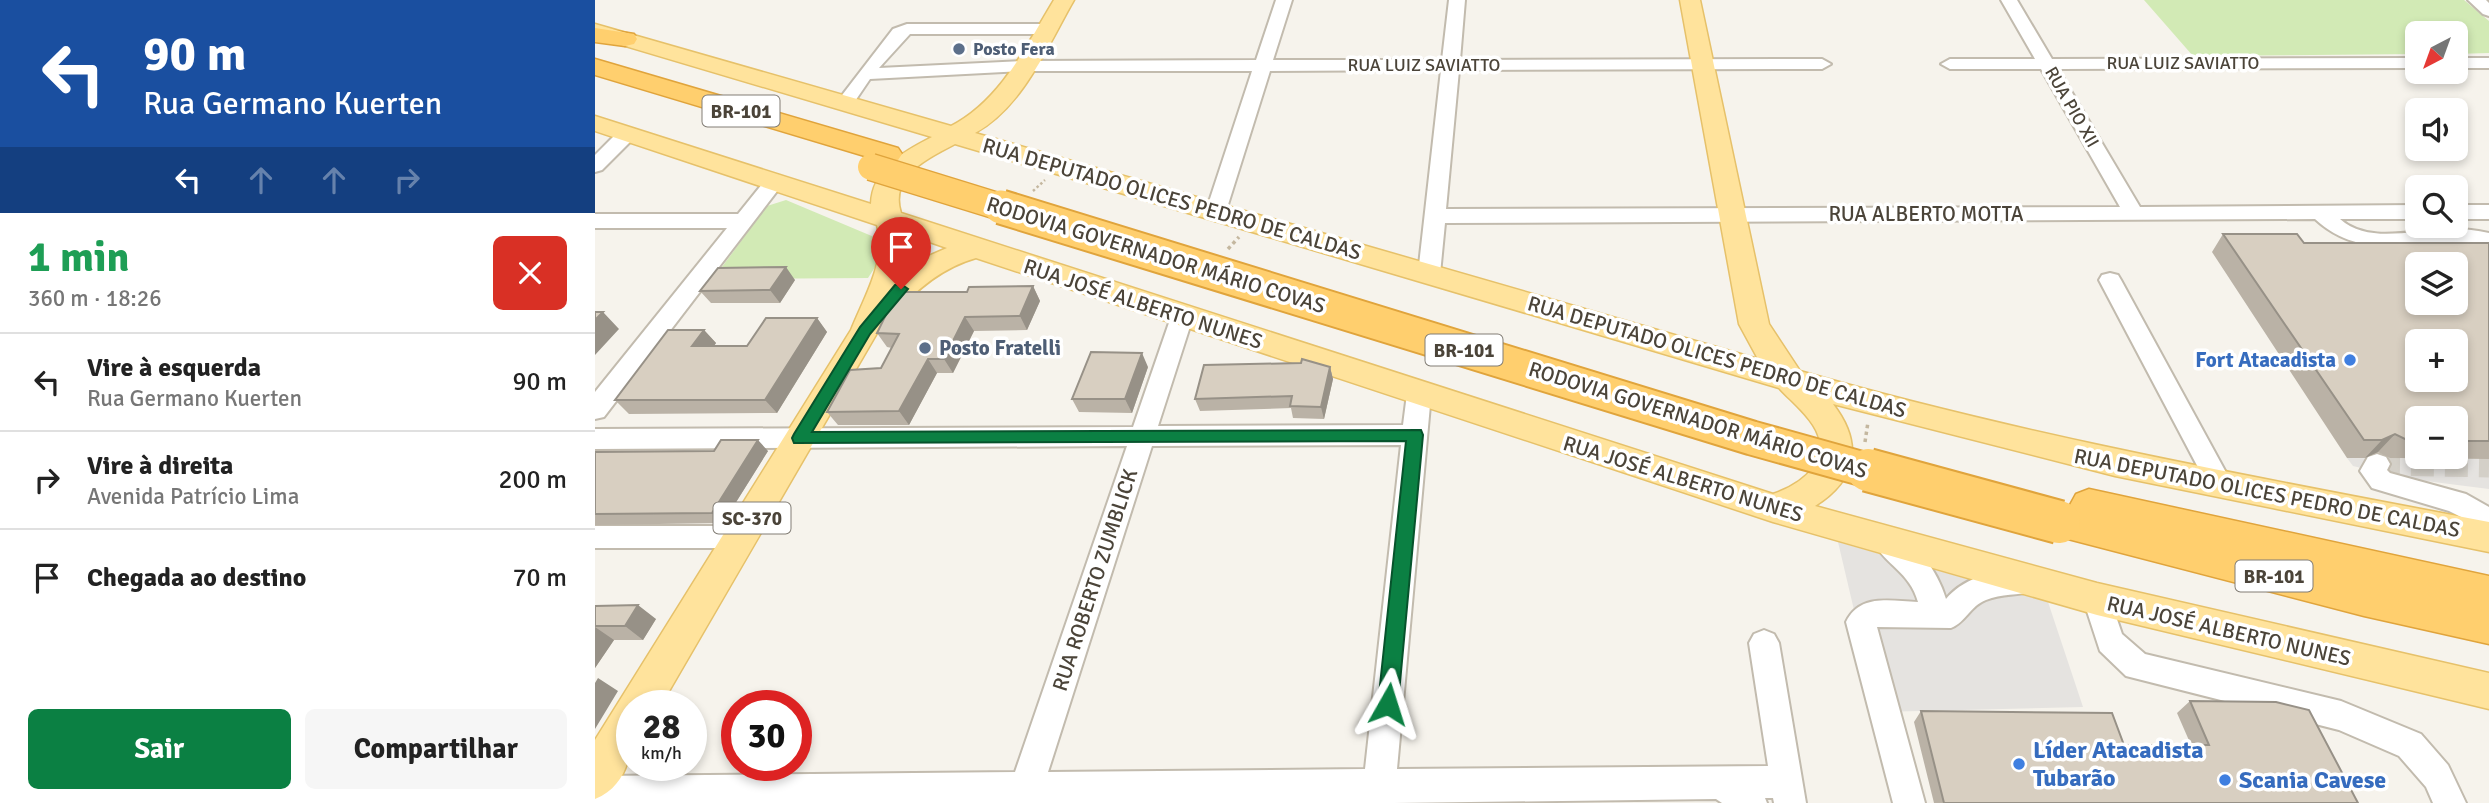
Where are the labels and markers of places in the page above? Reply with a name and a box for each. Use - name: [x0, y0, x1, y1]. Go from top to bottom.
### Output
- place label: Posto Fera: [973, 38, 1055, 60]
- marker: Posto Fera: [951, 41, 967, 57]
- pin: [871, 217, 931, 289]
- place label: Posto Fratelli: [939, 335, 1061, 361]
- marker: Posto Fratelli: [917, 340, 933, 356]
- place label: Fort Atacadista: [2195, 347, 2336, 373]
- marker: Fort Atacadista: [2342, 352, 2358, 368]
- place label: Líder Atacadista Tubarão: [2033, 735, 2204, 793]
- marker: Líder Atacadista Tubarão: [2011, 756, 2027, 772]
- place label: Scania Cavese: [2239, 765, 2386, 795]
- marker: Scania Cavese: [2217, 772, 2233, 788]

